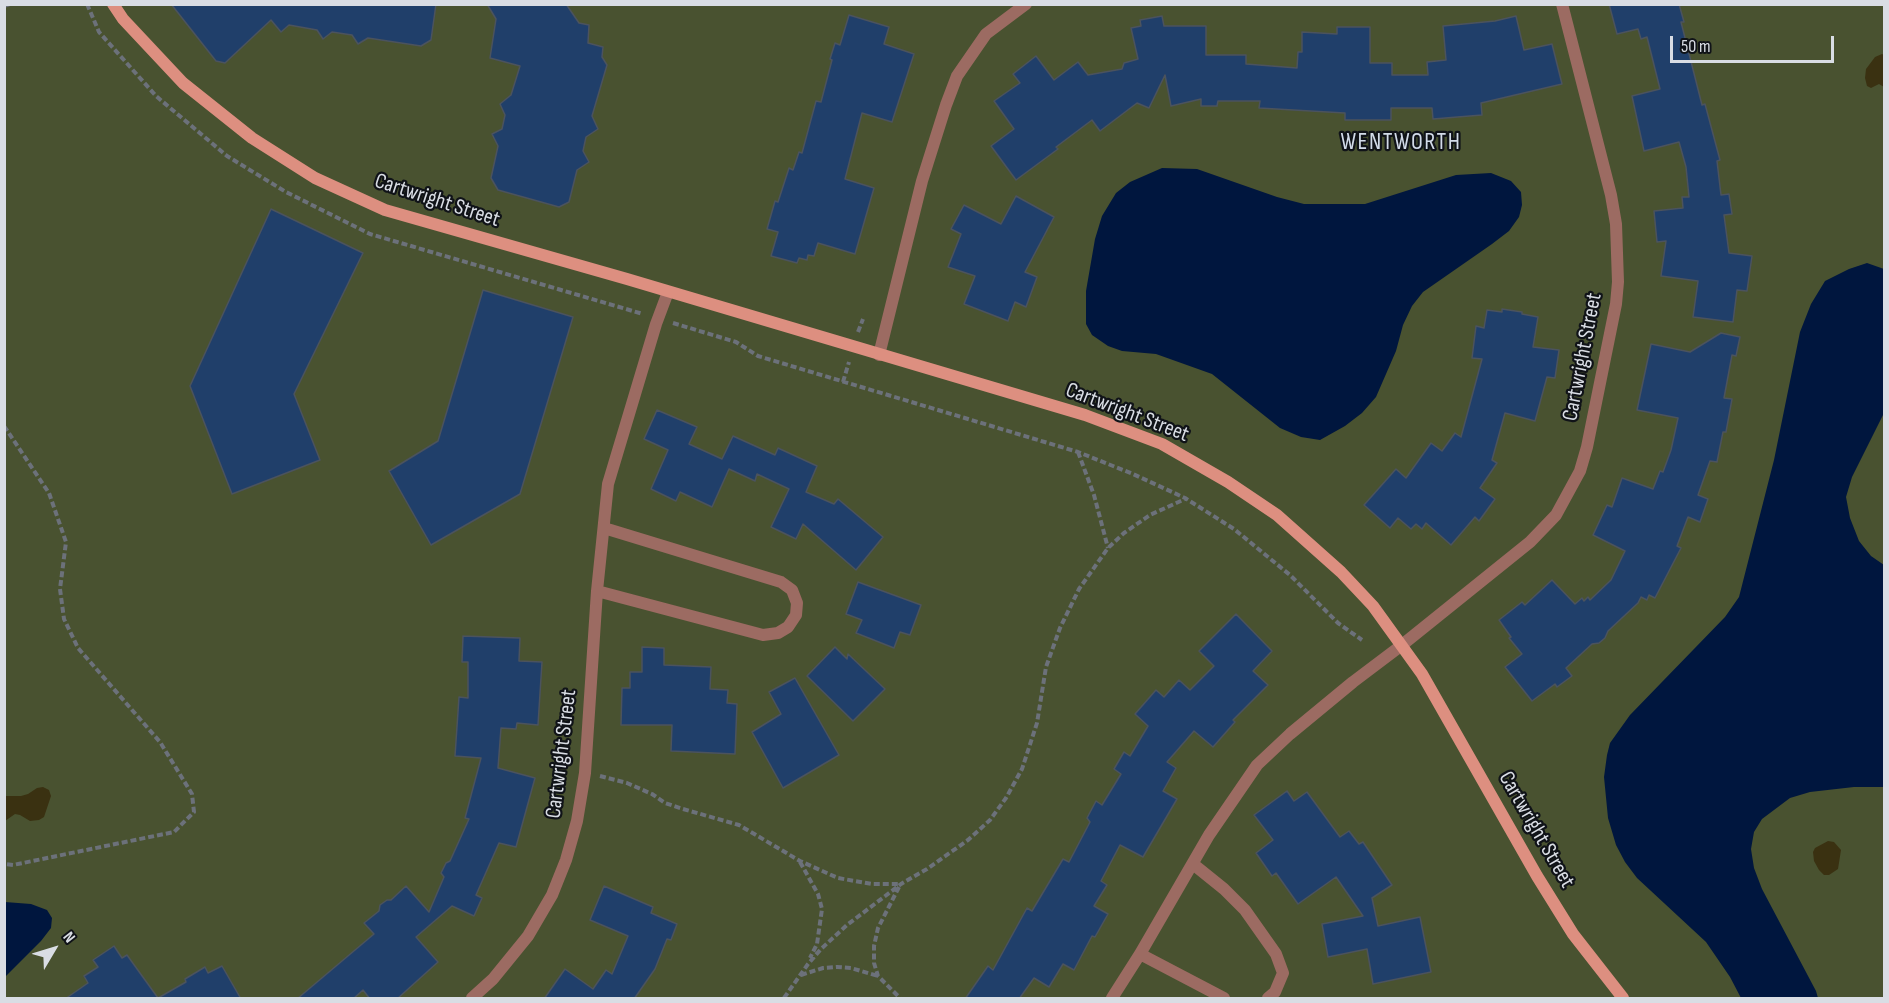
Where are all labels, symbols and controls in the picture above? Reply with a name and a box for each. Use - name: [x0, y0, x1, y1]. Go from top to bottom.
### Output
- scale bar: [1673, 24, 1836, 62]
- text: 50 m: [1681, 36, 1711, 57]
- district label: WENTWORTH: [1340, 129, 1462, 157]
- street label: Cartwright Street: [371, 168, 503, 234]
- street label: Cartwright Street: [1558, 291, 1608, 423]
- street label: Cartwright Street: [1062, 377, 1192, 449]
- street label: Cartwright Street: [541, 688, 583, 820]
- street label: Cartwright Street: [1492, 767, 1580, 893]
- north arrow: [24, 919, 84, 979]
- text: N: [58, 928, 79, 947]

